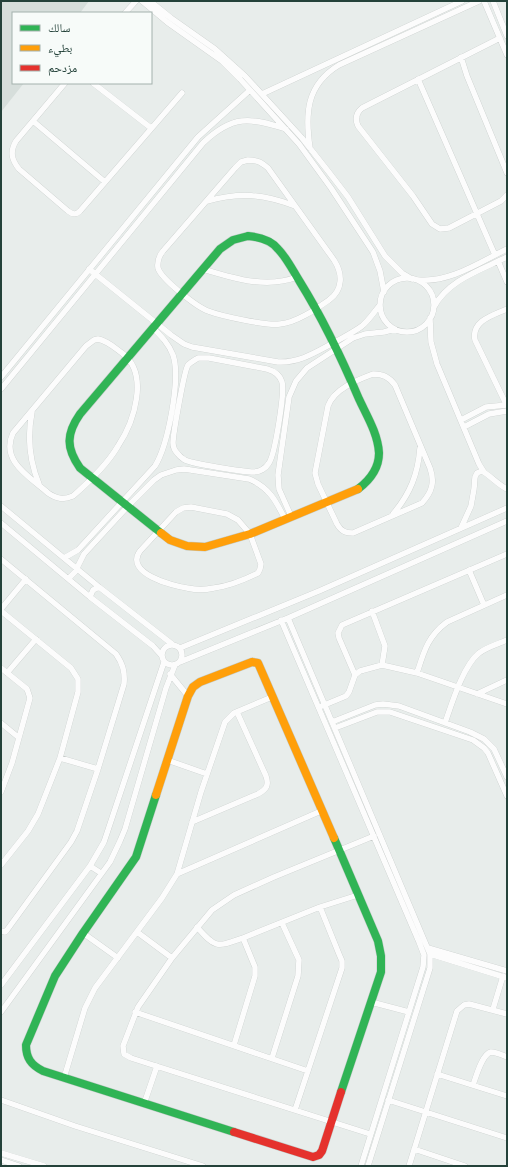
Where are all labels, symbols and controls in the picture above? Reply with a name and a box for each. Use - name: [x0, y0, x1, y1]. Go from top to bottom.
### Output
- legend: [12, 12, 152, 84]
- text: سالك: [48, 21, 70, 35]
- text: بطيء: [48, 41, 72, 58]
- text: مزدحم: [48, 61, 77, 76]

